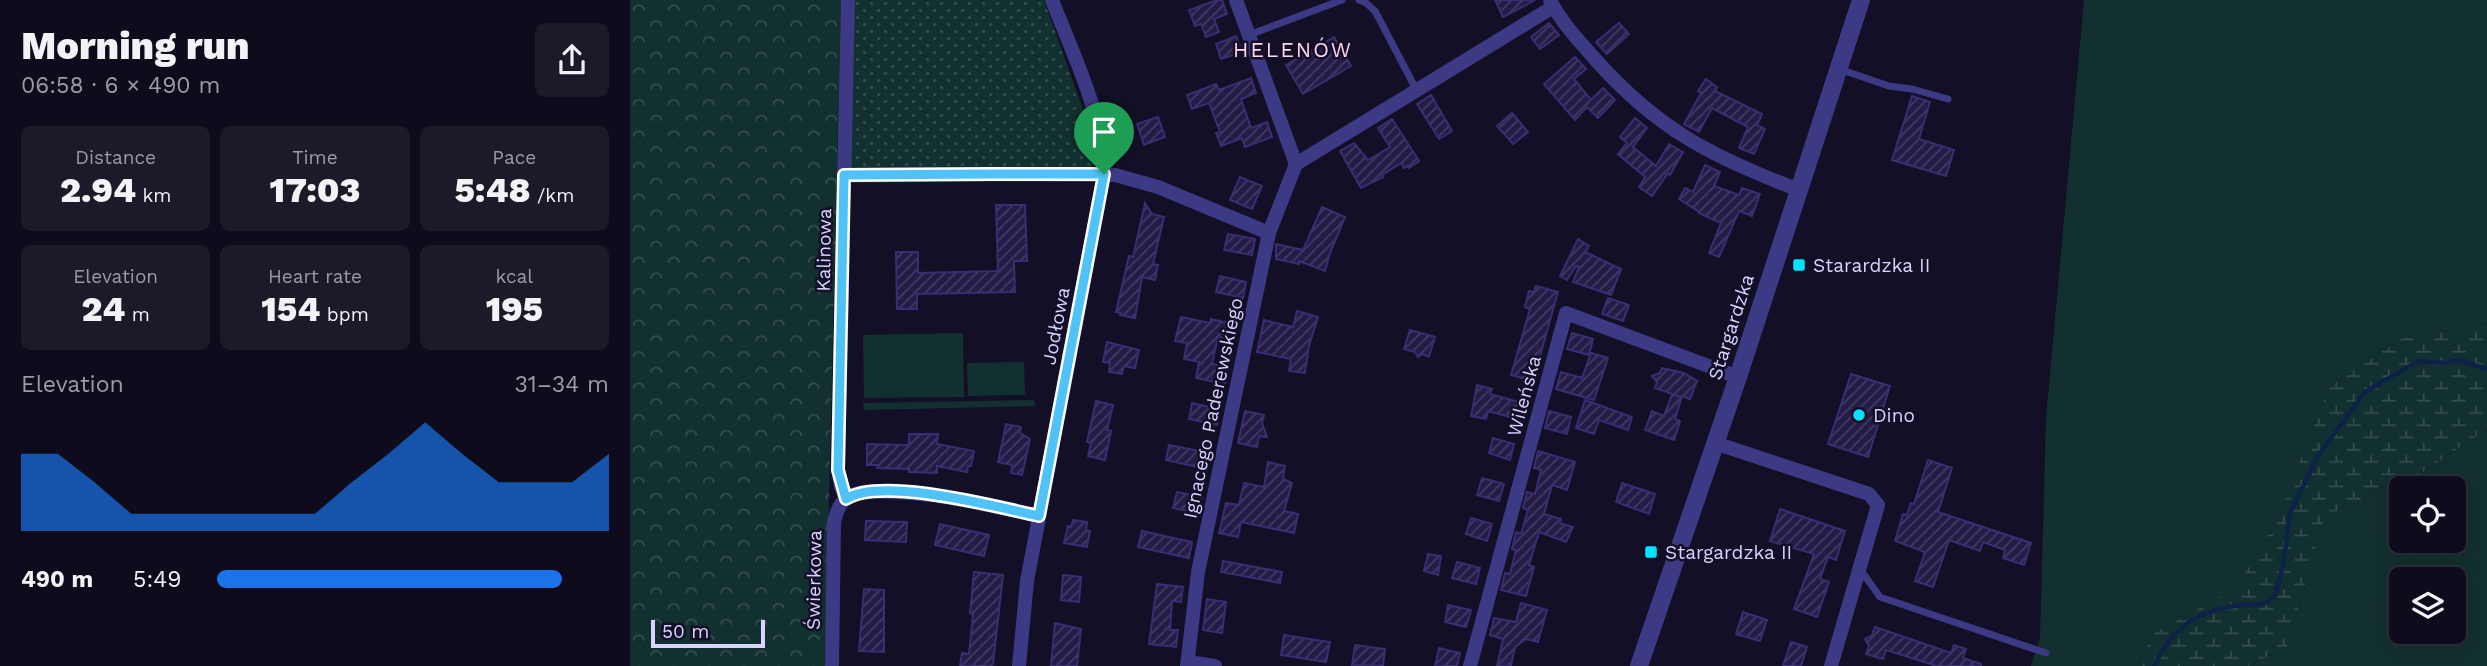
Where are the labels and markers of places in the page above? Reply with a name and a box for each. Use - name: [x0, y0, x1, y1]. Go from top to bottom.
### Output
- pin: [1074, 102, 1134, 174]
- place label: Starardzka II: [1813, 254, 1930, 277]
- marker: Starardzka II: [1791, 257, 1807, 273]
- place label: Dino: [1873, 404, 1915, 427]
- marker: Dino: [1851, 407, 1867, 423]
- place label: Stargardzka II: [1665, 541, 1792, 564]
- marker: Stargardzka II: [1643, 544, 1659, 560]

